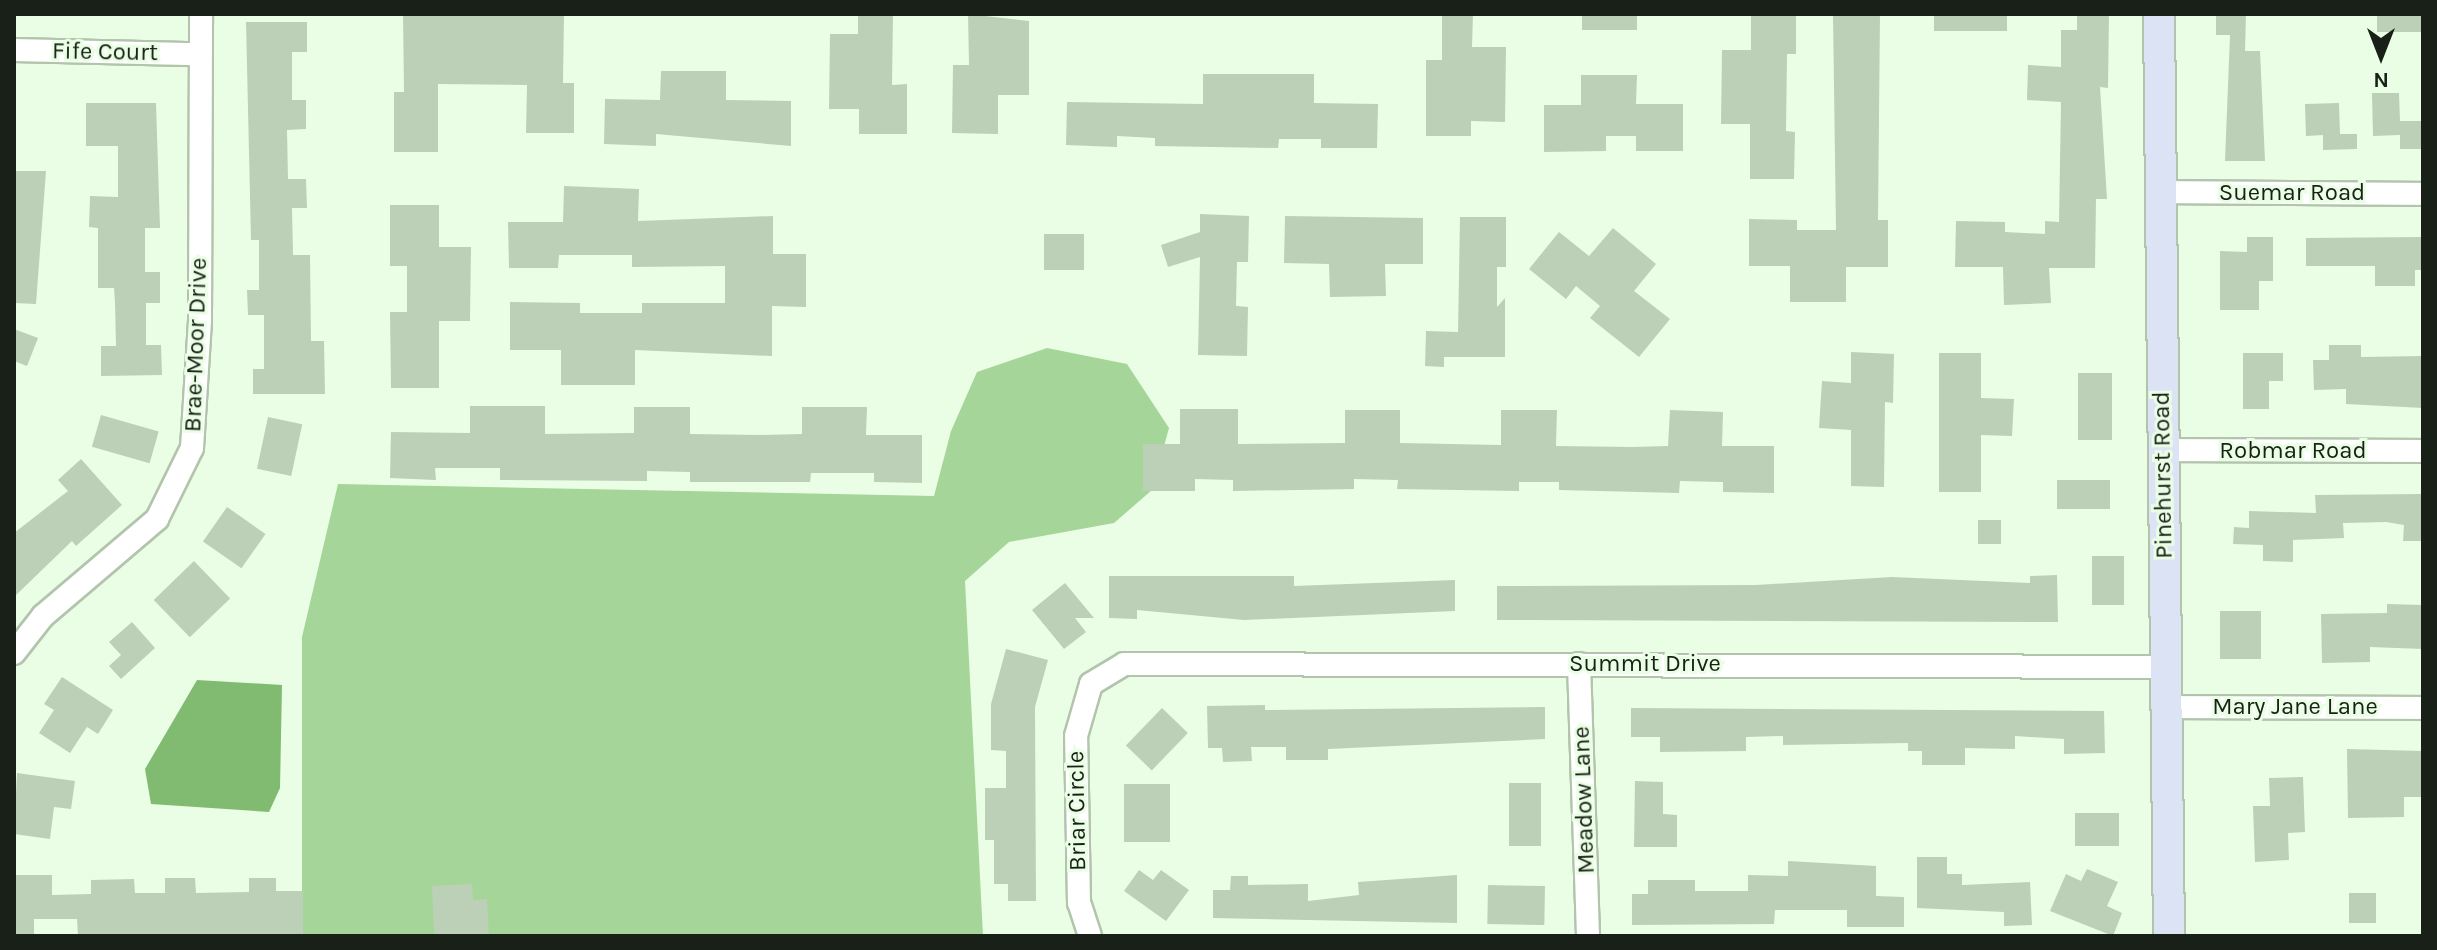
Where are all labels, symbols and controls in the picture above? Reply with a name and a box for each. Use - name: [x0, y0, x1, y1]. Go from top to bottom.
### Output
- north arrow: [2341, 16, 2421, 96]
- street label: Fife Court: [52, 37, 158, 67]
- text: N: [2373, 67, 2389, 93]
- street label: Suemar Road: [2219, 179, 2365, 207]
- street label: Brae-Moor Drive: [179, 257, 213, 433]
- street label: Pinehurst Road: [2147, 391, 2179, 559]
- street label: Robmar Road: [2219, 437, 2367, 465]
- street label: Summit Drive: [1569, 650, 1721, 678]
- street label: Mary Jane Lane: [2212, 693, 2378, 721]
- street label: Meadow Lane: [1567, 726, 1601, 874]
- street label: Briar Circle: [1062, 751, 1092, 871]

